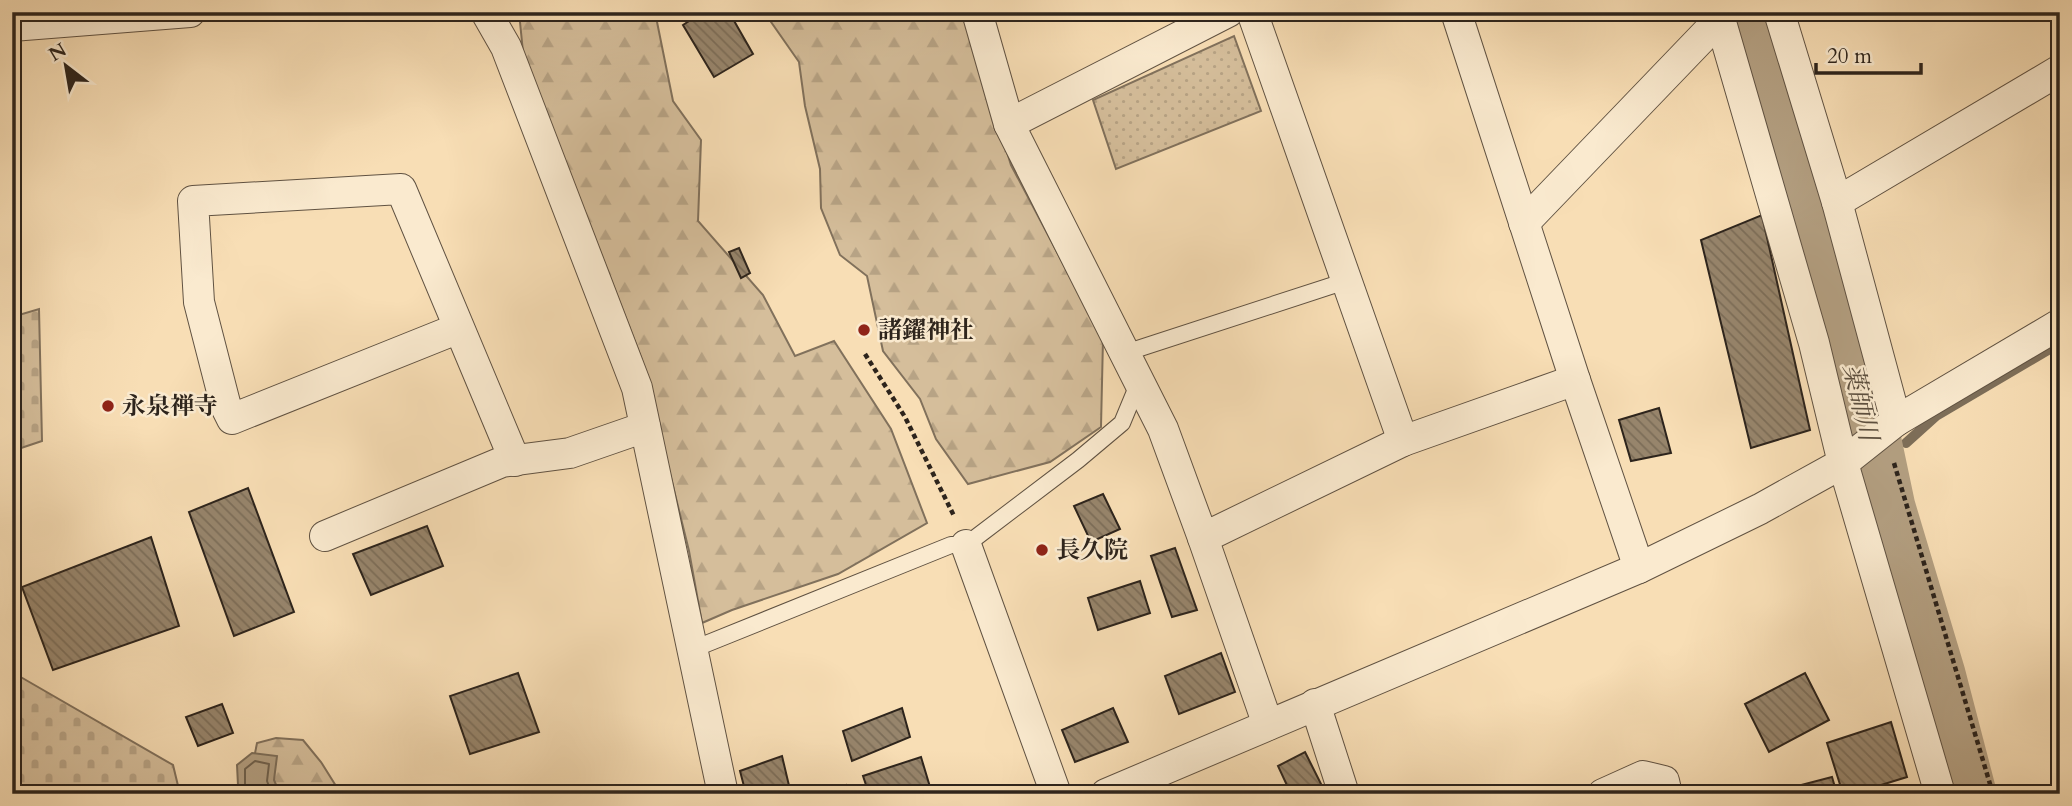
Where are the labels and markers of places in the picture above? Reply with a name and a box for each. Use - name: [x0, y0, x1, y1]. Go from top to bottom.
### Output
- place label: 諸鑃神社: [878, 314, 974, 347]
- marker: 諸鑃神社: [856, 322, 872, 338]
- place label: 永泉禅寺: [122, 390, 218, 423]
- marker: 永泉禅寺: [100, 398, 116, 414]
- place label: 長久院: [1056, 534, 1128, 567]
- marker: 長久院: [1034, 542, 1050, 558]

